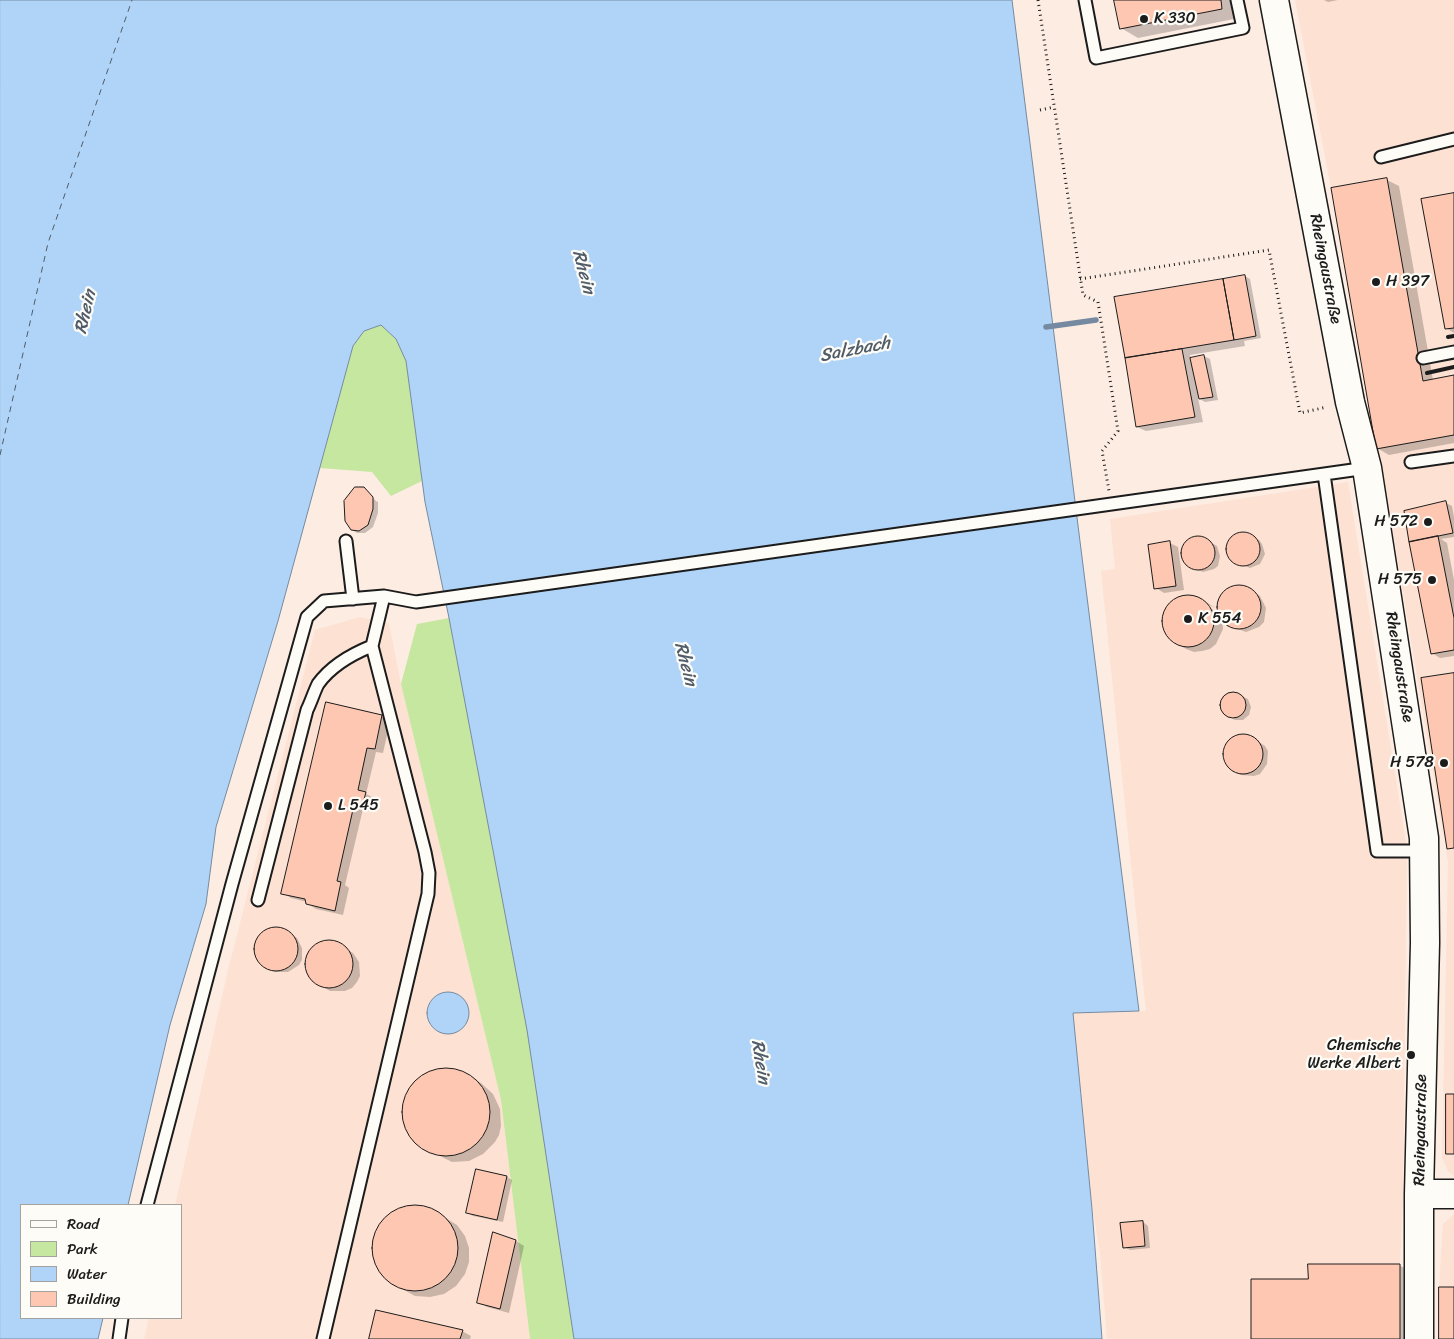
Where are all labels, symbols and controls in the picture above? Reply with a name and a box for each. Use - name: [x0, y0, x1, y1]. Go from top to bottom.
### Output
- place label: K 330: [1154, 9, 1196, 29]
- marker: K 330: [1138, 13, 1150, 25]
- street label: Rheingaustraße: [1305, 212, 1345, 326]
- water label: Rhein: [567, 248, 599, 296]
- place label: H 397: [1386, 272, 1429, 292]
- marker: H 397: [1370, 276, 1382, 288]
- water label: Rhein: [70, 288, 102, 336]
- water label: Salzbach: [818, 333, 892, 367]
- place label: H 572: [1374, 512, 1418, 532]
- marker: H 572: [1422, 516, 1434, 528]
- place label: H 575: [1378, 570, 1422, 590]
- marker: H 575: [1426, 574, 1438, 586]
- place label: K 554: [1198, 609, 1241, 629]
- street label: Rheingaustraße: [1381, 610, 1417, 724]
- marker: K 554: [1182, 613, 1194, 625]
- water label: Rhein: [669, 640, 701, 688]
- place label: H 578: [1390, 753, 1434, 773]
- marker: H 578: [1438, 757, 1450, 769]
- place label: L 545: [338, 796, 379, 816]
- marker: L 545: [322, 800, 334, 812]
- place label: Chemische Werke Albert: [1308, 1036, 1401, 1074]
- water label: Rhein: [746, 1038, 774, 1086]
- marker: Chemische Werke Albert: [1405, 1049, 1417, 1061]
- street label: Rheingaustraße: [1410, 1074, 1432, 1186]
- legend: [20, 1204, 182, 1319]
- text: Road: [67, 1211, 99, 1237]
- text: Park: [67, 1236, 98, 1262]
- text: Water: [67, 1261, 107, 1287]
- text: Building: [67, 1286, 121, 1312]

